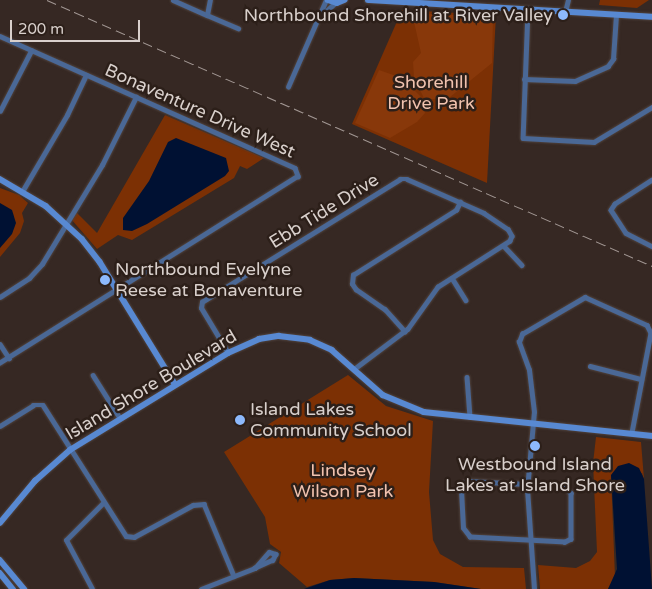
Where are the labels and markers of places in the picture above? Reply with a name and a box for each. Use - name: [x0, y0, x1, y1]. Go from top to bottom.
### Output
- place label: Northbound Shorehill at River Valley: [244, 4, 553, 26]
- marker: Northbound Shorehill at River Valley: [557, 9, 569, 21]
- place label: Northbound Evelyne Reese at Bonaventure: [115, 259, 302, 302]
- marker: Northbound Evelyne Reese at Bonaventure: [99, 274, 111, 286]
- place label: Island Lakes Community School: [250, 399, 412, 442]
- marker: Island Lakes Community School: [234, 414, 246, 426]
- marker: Westbound Island Lakes at Island Shore: [529, 440, 541, 452]
- place label: Westbound Island Lakes at Island Shore: [445, 454, 625, 496]

